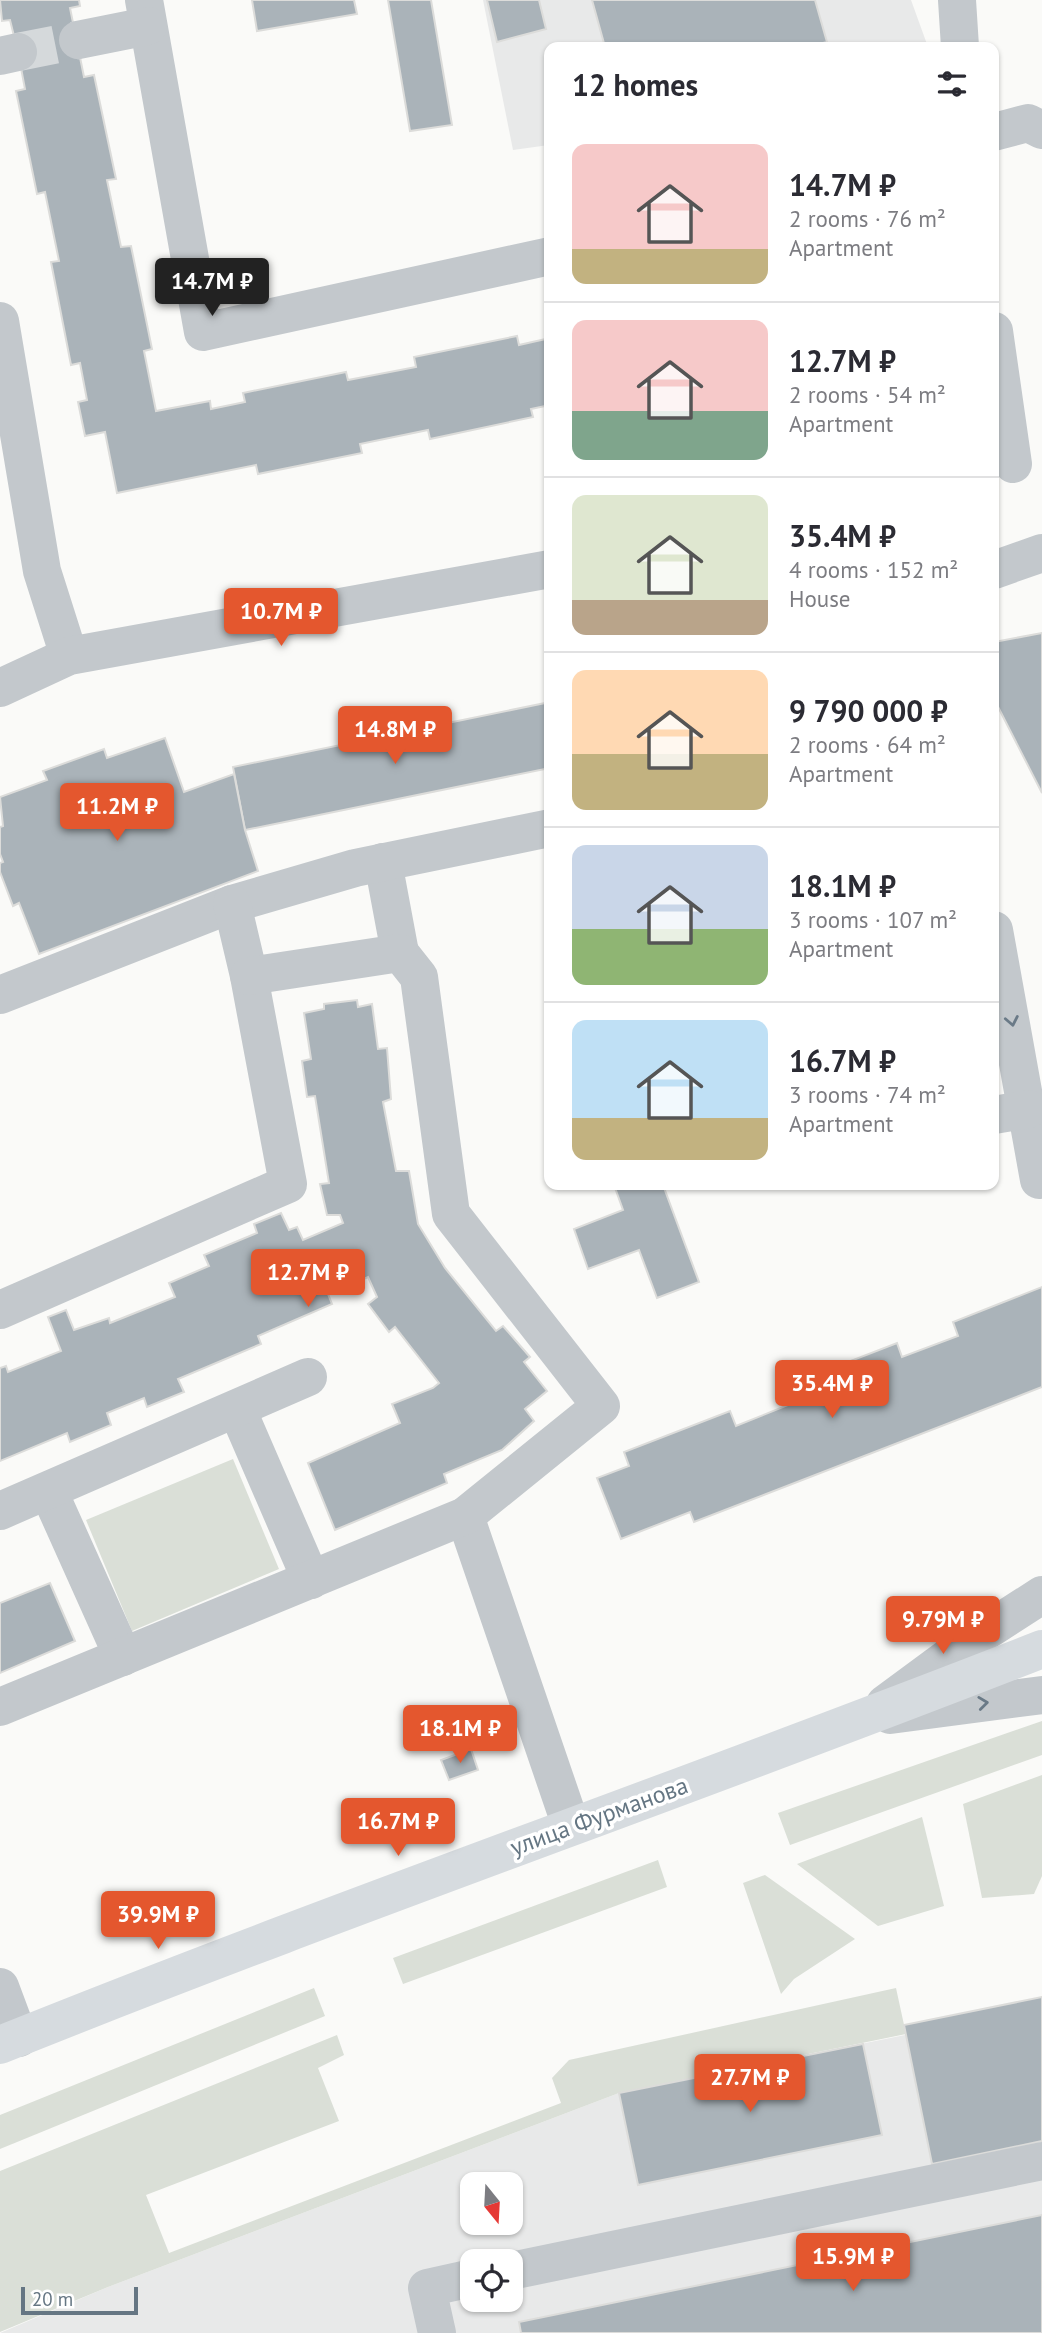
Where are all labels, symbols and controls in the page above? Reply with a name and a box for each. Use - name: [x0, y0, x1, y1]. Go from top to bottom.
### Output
- text: 12 homes: [572, 65, 698, 104]
- icon: filters: [933, 65, 971, 103]
- text: 14.7M ₽: [789, 165, 896, 204]
- icon: home: [628, 172, 712, 256]
- text: 2 rooms · 76 m²: [789, 204, 946, 233]
- text: Apartment: [789, 233, 893, 262]
- pin: 14.7M ₽: [147, 258, 277, 318]
- text: 14.7M ₽: [171, 266, 253, 295]
- text: 12.7M ₽: [789, 341, 896, 380]
- icon: home: [628, 348, 712, 432]
- text: 2 rooms · 54 m²: [789, 380, 946, 409]
- text: Apartment: [789, 409, 893, 438]
- text: 35.4M ₽: [789, 516, 896, 555]
- icon: home: [628, 523, 712, 607]
- text: 4 rooms · 152 m²: [789, 555, 958, 584]
- text: House: [789, 584, 851, 613]
- pin: 10.7M ₽: [216, 588, 346, 648]
- text: 10.7M ₽: [240, 596, 322, 625]
- text: 9 790 000 ₽: [789, 691, 948, 730]
- icon: home: [628, 698, 712, 782]
- pin: 14.8M ₽: [330, 706, 460, 766]
- text: 14.8M ₽: [354, 714, 436, 743]
- text: 2 rooms · 64 m²: [789, 730, 946, 759]
- text: Apartment: [789, 759, 893, 788]
- pin: 11.2M ₽: [52, 784, 182, 843]
- text: 11.2M ₽: [76, 791, 158, 820]
- text: 18.1M ₽: [789, 866, 896, 905]
- icon: home: [628, 873, 712, 957]
- text: 3 rooms · 107 m²: [789, 905, 957, 934]
- text: Apartment: [789, 934, 893, 963]
- one-way arrow: [1003, 1015, 1018, 1027]
- text: 16.7M ₽: [789, 1041, 896, 1080]
- icon: home: [628, 1048, 712, 1132]
- text: 3 rooms · 74 m²: [789, 1080, 946, 1109]
- text: Apartment: [789, 1109, 893, 1138]
- pin: 12.7M ₽: [243, 1250, 373, 1309]
- text: 12.7M ₽: [267, 1257, 349, 1286]
- pin: 35.4M ₽: [767, 1360, 897, 1420]
- text: 35.4M ₽: [791, 1368, 873, 1397]
- pin: 9.79M ₽: [878, 1596, 1008, 1656]
- text: 9.79M ₽: [902, 1604, 984, 1633]
- one-way arrow: [977, 1696, 989, 1711]
- pin: 18.1M ₽: [395, 1706, 525, 1765]
- text: 18.1M ₽: [419, 1713, 501, 1742]
- street label: улица Фурманова: [506, 1769, 692, 1863]
- pin: 16.7M ₽: [333, 1798, 463, 1858]
- text: 16.7M ₽: [357, 1806, 439, 1835]
- pin: 39.9M ₽: [93, 1892, 223, 1951]
- text: 39.9M ₽: [117, 1899, 199, 1928]
- pin: 27.7M ₽: [685, 2054, 815, 2114]
- text: 27.7M ₽: [710, 2062, 790, 2091]
- north arrow: [460, 2172, 523, 2235]
- map controls: [460, 2172, 523, 2312]
- pin: 15.9M ₽: [788, 2234, 918, 2293]
- text: 15.9M ₽: [812, 2241, 894, 2270]
- button: locate: [460, 2249, 523, 2312]
- scale bar: [21, 2284, 138, 2316]
- text: 20 m: [32, 2287, 73, 2311]

